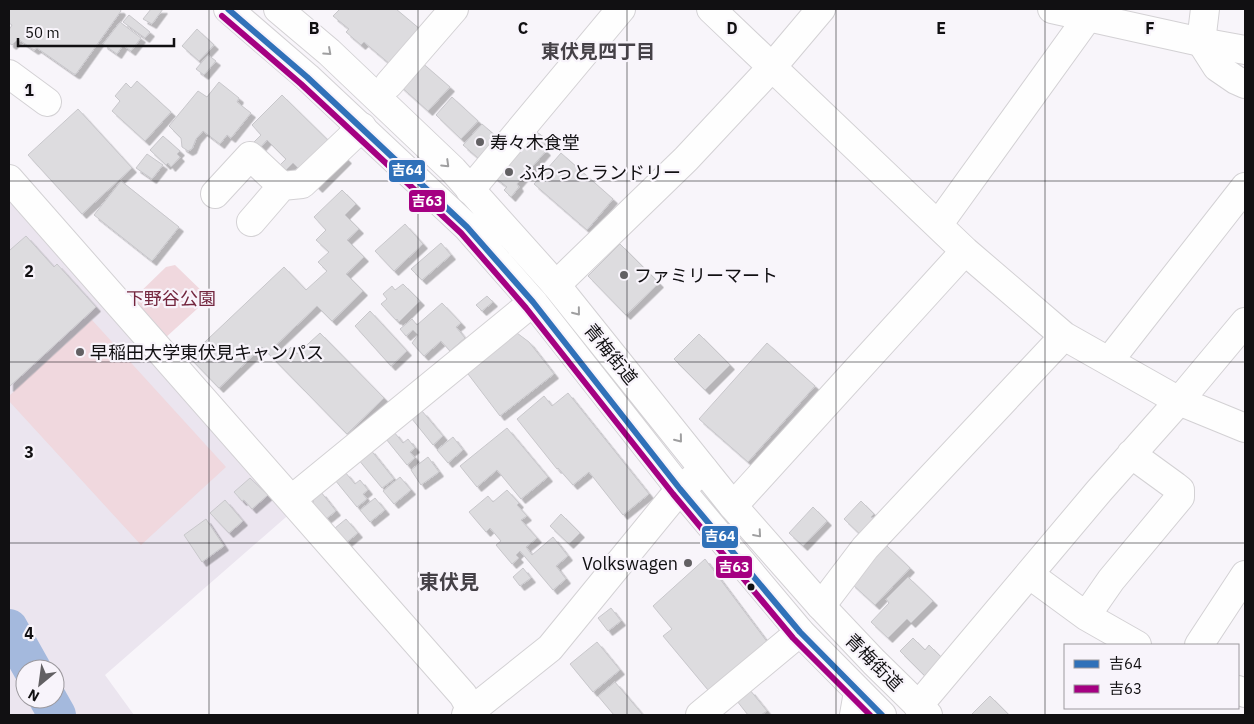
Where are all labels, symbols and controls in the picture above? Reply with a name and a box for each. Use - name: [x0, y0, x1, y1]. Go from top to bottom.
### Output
- scale bar: [18, 15, 174, 47]
- text: B: [309, 18, 320, 38]
- text: C: [518, 18, 528, 38]
- text: D: [726, 18, 738, 38]
- text: E: [936, 18, 946, 38]
- text: F: [1145, 18, 1155, 38]
- text: 50 m: [25, 23, 60, 42]
- district label: 東伏見四丁目: [541, 39, 655, 63]
- one-way arrow: [323, 46, 332, 55]
- text: 1: [24, 80, 34, 100]
- place label: 寿々木食堂: [490, 131, 580, 154]
- marker: 寿々木食堂: [474, 136, 486, 148]
- one-way arrow: [441, 158, 450, 167]
- line badge: 吉64: [388, 159, 426, 183]
- text: 吉64: [392, 161, 422, 179]
- place label: ふわっとランドリー: [519, 161, 681, 184]
- marker: ふわっとランドリー: [503, 166, 515, 178]
- line badge: 吉63: [408, 189, 446, 213]
- text: 吉63: [412, 192, 442, 210]
- text: 2: [24, 261, 34, 281]
- place label: ファミリーマート: [634, 264, 778, 287]
- marker: ファミリーマート: [618, 269, 630, 281]
- park label: 下野谷公園: [126, 287, 216, 310]
- one-way arrow: [571, 306, 579, 315]
- street label: 青梅街道: [579, 319, 643, 389]
- place label: 早稲田大学東伏見キャンパス: [90, 341, 324, 364]
- marker: 早稲田大学東伏見キャンパス: [74, 346, 86, 358]
- one-way arrow: [673, 433, 681, 442]
- text: 3: [24, 442, 34, 462]
- line badge: 吉64: [701, 525, 739, 549]
- text: 吉64: [705, 527, 735, 545]
- one-way arrow: [752, 529, 761, 538]
- place label: Volkswagen: [582, 552, 678, 575]
- line badge: 吉63: [715, 555, 753, 579]
- marker: Volkswagen: [682, 557, 694, 569]
- text: 吉63: [719, 558, 749, 576]
- district label: 東伏見: [419, 568, 479, 595]
- unlabelled marker: [746, 582, 756, 592]
- text: 4: [24, 623, 34, 643]
- street label: 青梅街道: [840, 628, 908, 696]
- legend: [1064, 644, 1239, 709]
- text: 吉64: [1109, 654, 1142, 673]
- north arrow: [15, 659, 65, 709]
- text: 吉63: [1109, 679, 1142, 698]
- text: N: [25, 685, 42, 706]

